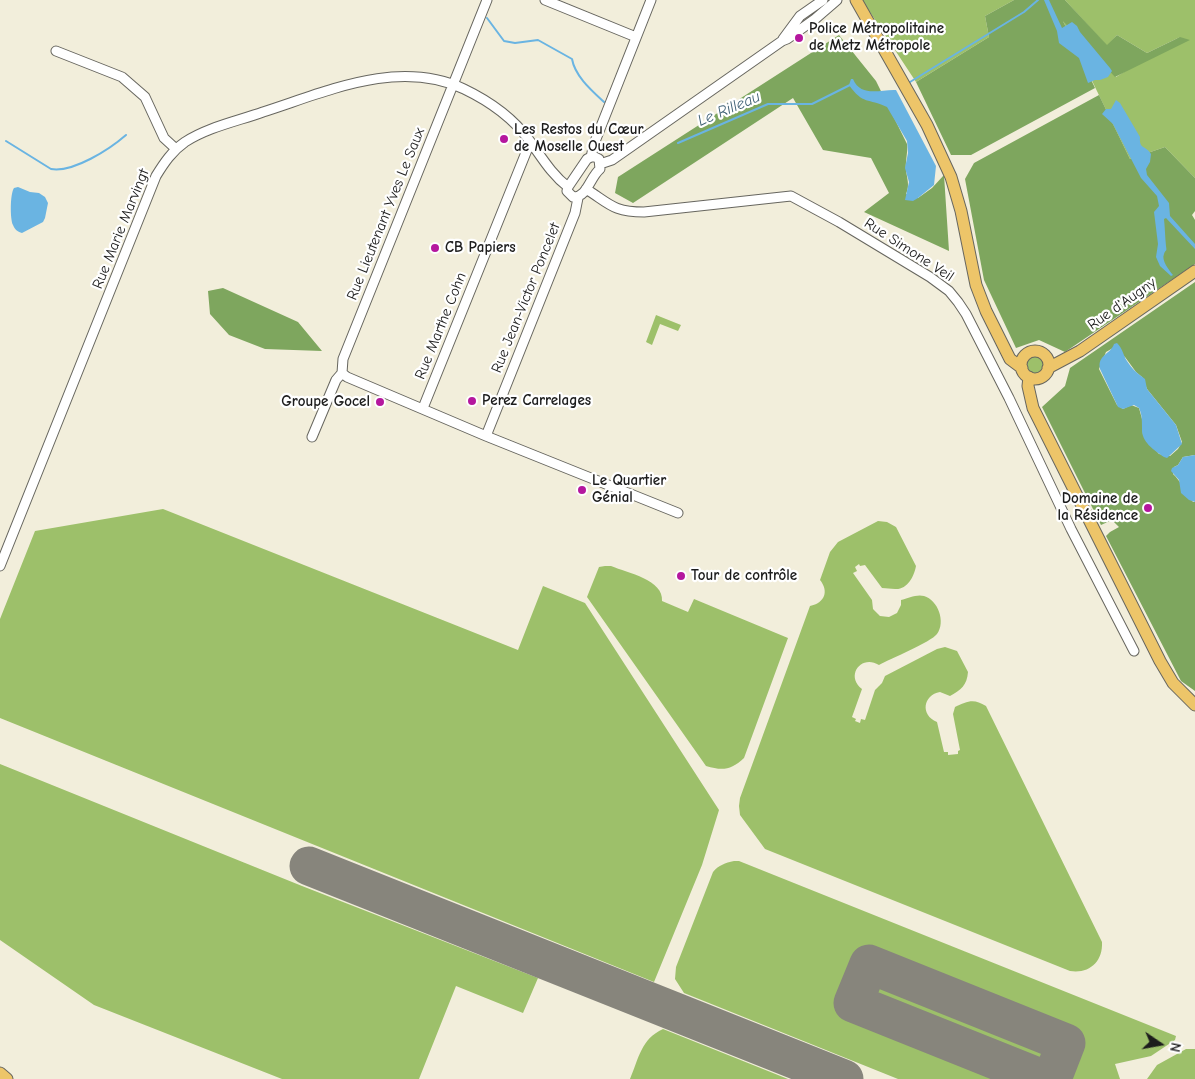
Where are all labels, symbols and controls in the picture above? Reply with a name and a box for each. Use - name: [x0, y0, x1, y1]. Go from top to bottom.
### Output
- place label: Police Métropolitaine de Metz Métropole: [809, 20, 944, 55]
- marker: Police Métropolitaine de Metz Métropole: [793, 32, 805, 44]
- water label: Le Rilleau: [695, 87, 763, 131]
- place label: Les Restos du Cœur de Moselle Ouest: [514, 121, 643, 156]
- street label: Rue Lieutenant Yves Le Saux: [343, 125, 429, 303]
- marker: Les Restos du Cœur de Moselle Ouest: [498, 133, 510, 145]
- street label: Rue Marie Marvingt: [89, 166, 153, 292]
- street label: Rue Simone Veil: [861, 214, 957, 286]
- street label: Rue Jean-Victor Poncelet: [488, 220, 564, 376]
- place label: CB Papiers: [445, 239, 516, 257]
- marker: CB Papiers: [429, 242, 441, 254]
- street label: Rue Marthe Cohn: [411, 270, 471, 382]
- street label: Rue d'Augny: [1084, 274, 1160, 334]
- place label: Perez Carrelages: [482, 392, 591, 410]
- place label: Groupe Gocel: [281, 393, 370, 411]
- marker: Perez Carrelages: [466, 395, 478, 407]
- marker: Groupe Gocel: [374, 396, 386, 408]
- place label: Le Quartier Génial: [592, 472, 666, 507]
- marker: Le Quartier Génial: [576, 484, 588, 496]
- place label: Domaine de la Résidence: [1058, 490, 1138, 525]
- marker: Domaine de la Résidence: [1142, 502, 1154, 514]
- place label: Tour de contrôle: [691, 567, 797, 585]
- marker: Tour de contrôle: [675, 570, 687, 582]
- north arrow: [1135, 1019, 1185, 1069]
- text: N: [1166, 1041, 1184, 1053]

